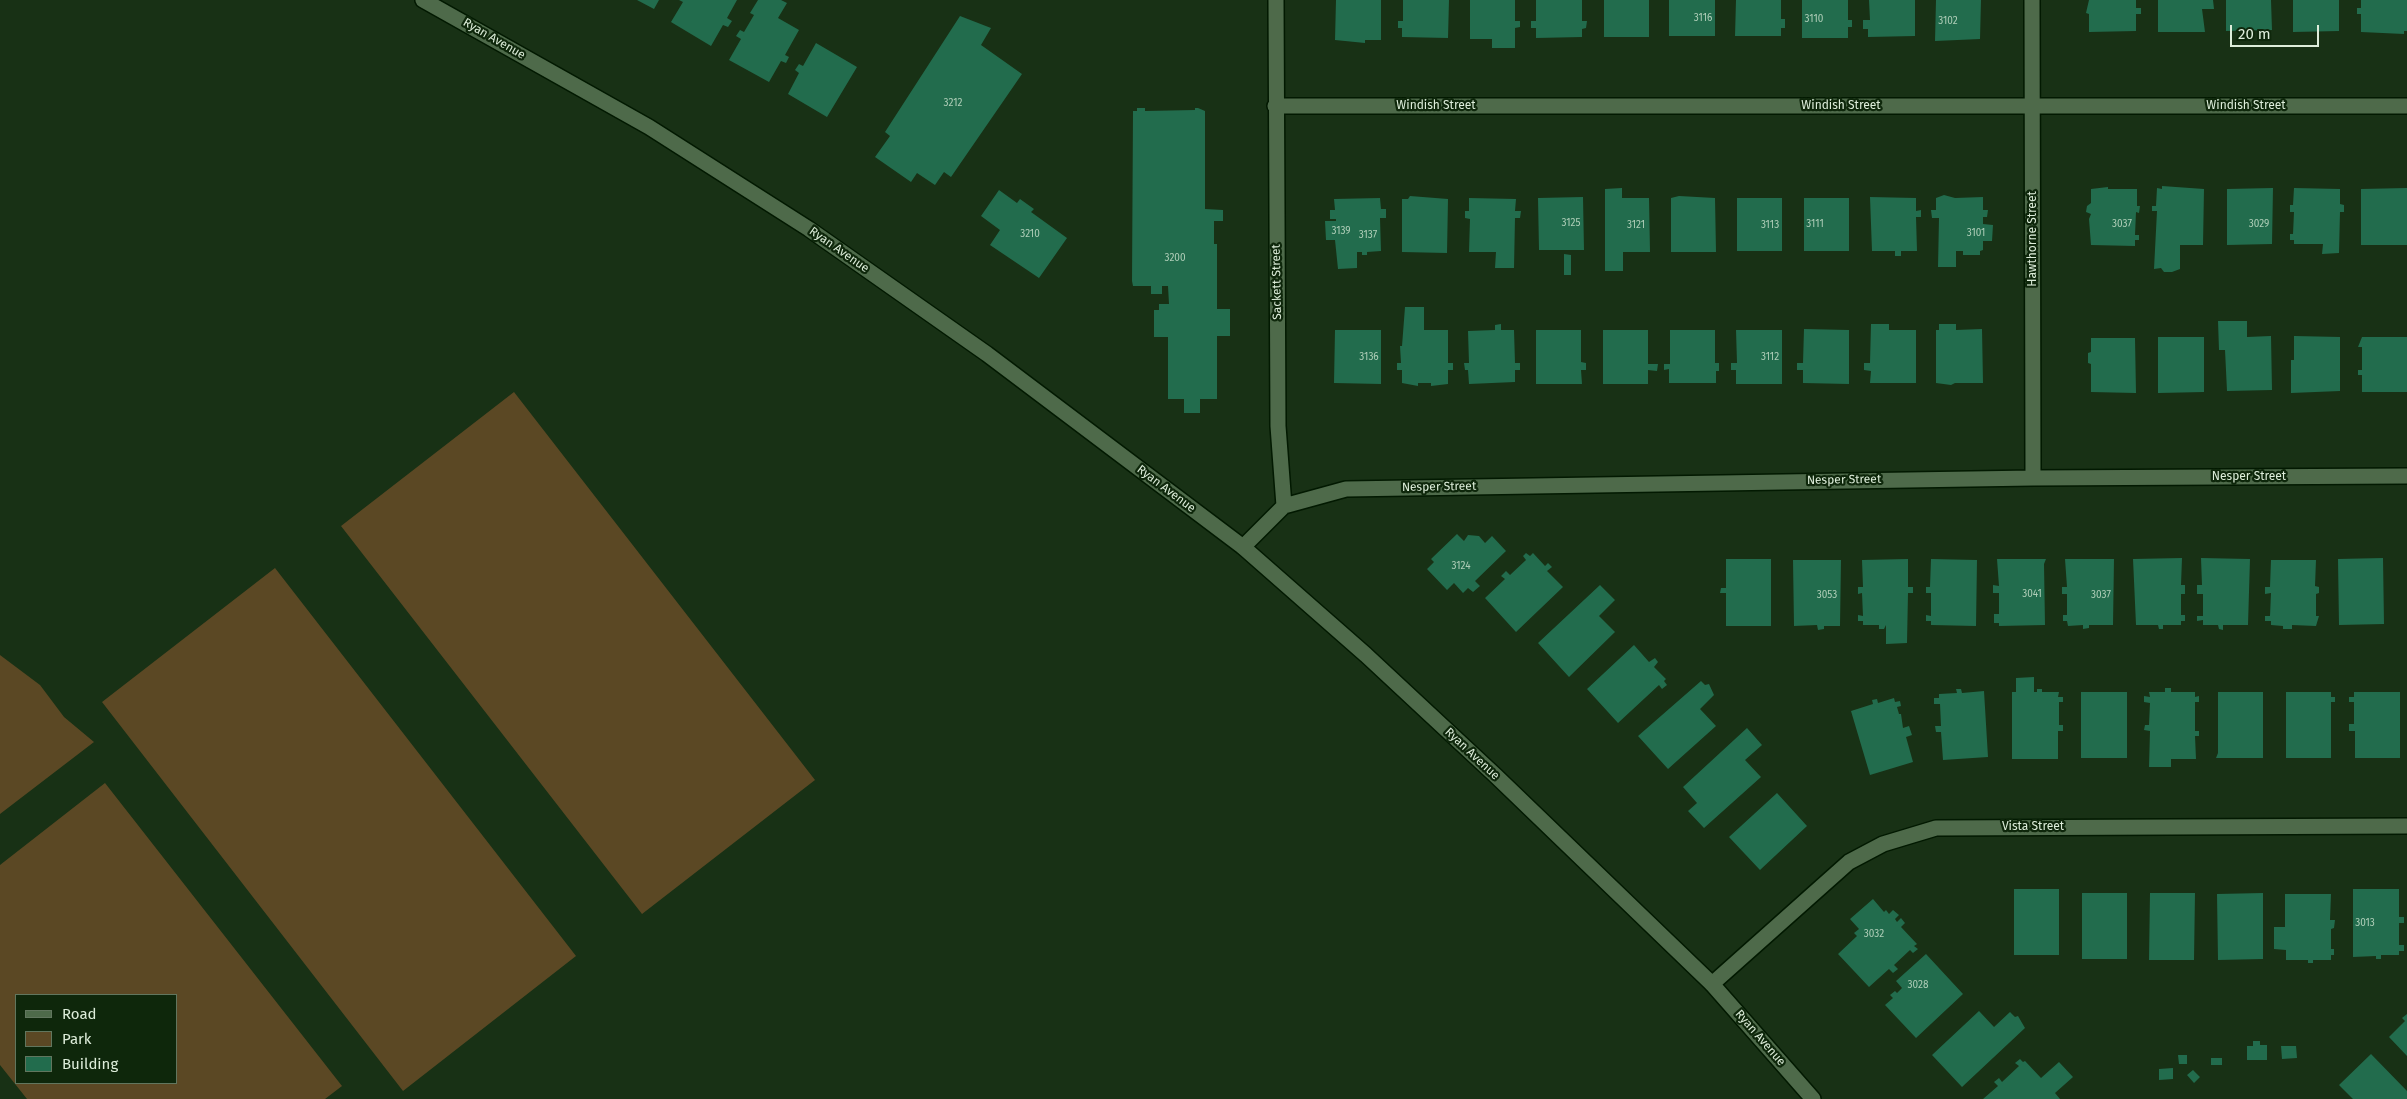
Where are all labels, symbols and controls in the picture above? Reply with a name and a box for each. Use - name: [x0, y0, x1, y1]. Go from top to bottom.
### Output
- house number: 3116: [1694, 12, 1712, 24]
- house number: 3110: [1805, 13, 1823, 25]
- street label: Ryan Avenue: [460, 15, 528, 63]
- house number: 3102: [1938, 15, 1958, 27]
- scale bar: [2232, 15, 2321, 47]
- text: 20 m: [2238, 25, 2271, 43]
- house number: 3212: [944, 97, 962, 109]
- street label: Windish Street: [1396, 99, 1476, 113]
- street label: Windish Street: [1801, 99, 1881, 113]
- street label: Windish Street: [2206, 99, 2286, 113]
- street label: Hawthorne Street: [2026, 191, 2040, 287]
- house number: 3125: [1561, 217, 1581, 229]
- house number: 3111: [1806, 218, 1824, 230]
- house number: 3037: [2112, 218, 2132, 230]
- house number: 3029: [2249, 218, 2269, 230]
- house number: 3121: [1627, 219, 1645, 231]
- house number: 3113: [1761, 219, 1779, 231]
- street label: Ryan Avenue: [806, 224, 872, 276]
- house number: 3139: [1331, 225, 1351, 237]
- house number: 3101: [1967, 227, 1985, 239]
- house number: 3210: [1020, 228, 1040, 240]
- house number: 3137: [1359, 229, 1377, 241]
- street label: Sackett Street: [1269, 244, 1285, 320]
- house number: 3200: [1165, 252, 1185, 264]
- house number: 3136: [1359, 351, 1379, 363]
- house number: 3112: [1761, 351, 1779, 363]
- street label: Ryan Avenue: [1134, 462, 1198, 516]
- street label: Nesper Street: [2212, 470, 2286, 484]
- street label: Nesper Street: [1807, 472, 1881, 488]
- street label: Nesper Street: [1402, 479, 1476, 495]
- house number: 3124: [1451, 560, 1471, 572]
- house number: 3041: [2022, 588, 2042, 600]
- house number: 3053: [1817, 589, 1837, 601]
- house number: 3037: [2091, 589, 2111, 601]
- street label: Ryan Avenue: [1442, 725, 1502, 783]
- street label: Vista Street: [2002, 820, 2064, 834]
- house number: 3013: [2355, 917, 2375, 929]
- house number: 3032: [1864, 928, 1884, 940]
- house number: 3028: [1908, 979, 1928, 991]
- legend: [15, 994, 178, 1084]
- text: Road: [62, 1005, 97, 1023]
- street label: Ryan Avenue: [1732, 1007, 1788, 1069]
- text: Park: [62, 1030, 92, 1048]
- text: Building: [62, 1055, 118, 1073]

